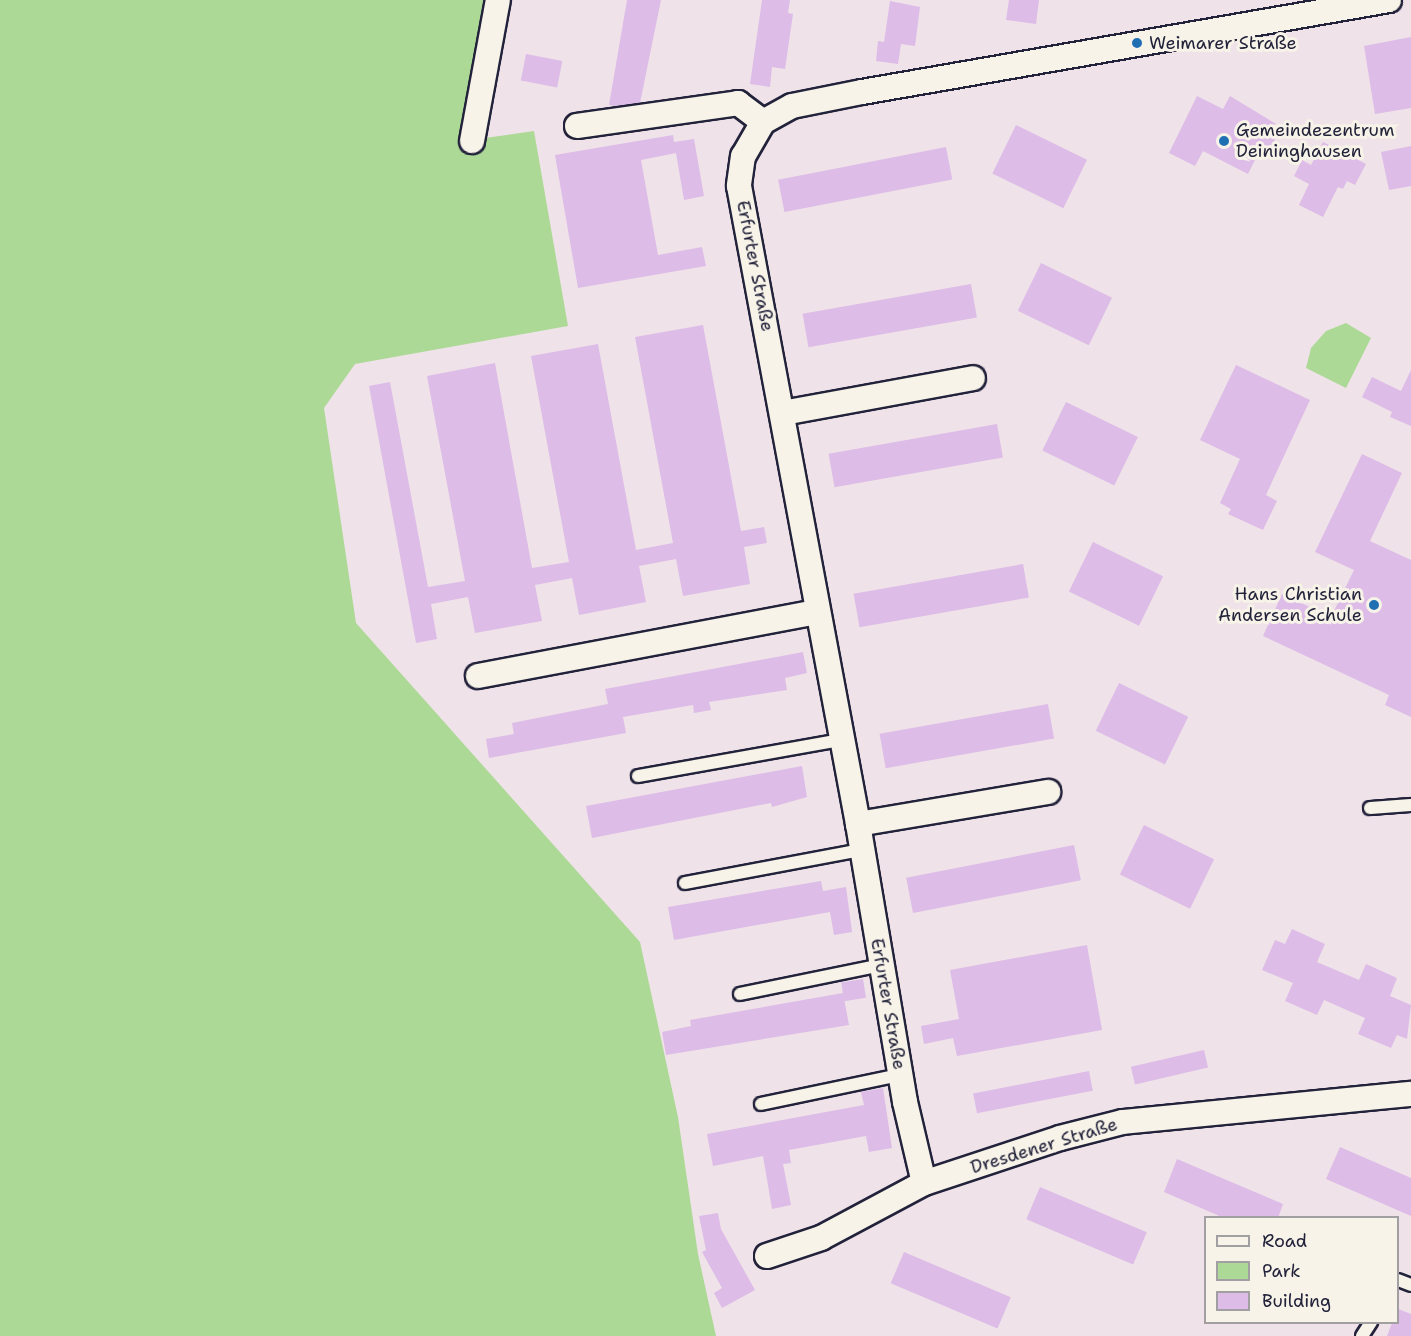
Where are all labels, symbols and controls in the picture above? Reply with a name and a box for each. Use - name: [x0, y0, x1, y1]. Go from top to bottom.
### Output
- place label: Weimarer Straße: [1149, 32, 1297, 54]
- marker: Weimarer Straße: [1130, 36, 1144, 50]
- place label: Gemeindezentrum Deininghausen: [1236, 120, 1395, 162]
- marker: Gemeindezentrum Deininghausen: [1217, 134, 1231, 148]
- street label: Erfurter Straße: [732, 199, 778, 333]
- place label: Hans Christian Andersen Schule: [1218, 584, 1362, 626]
- marker: Hans Christian Andersen Schule: [1367, 598, 1381, 612]
- street label: Erfurter Straße: [866, 937, 910, 1071]
- street label: Dresdener Straße: [968, 1113, 1120, 1179]
- legend: [1204, 1216, 1399, 1324]
- text: Road: [1262, 1229, 1307, 1253]
- text: Park: [1262, 1259, 1301, 1283]
- text: Building: [1262, 1289, 1331, 1313]

